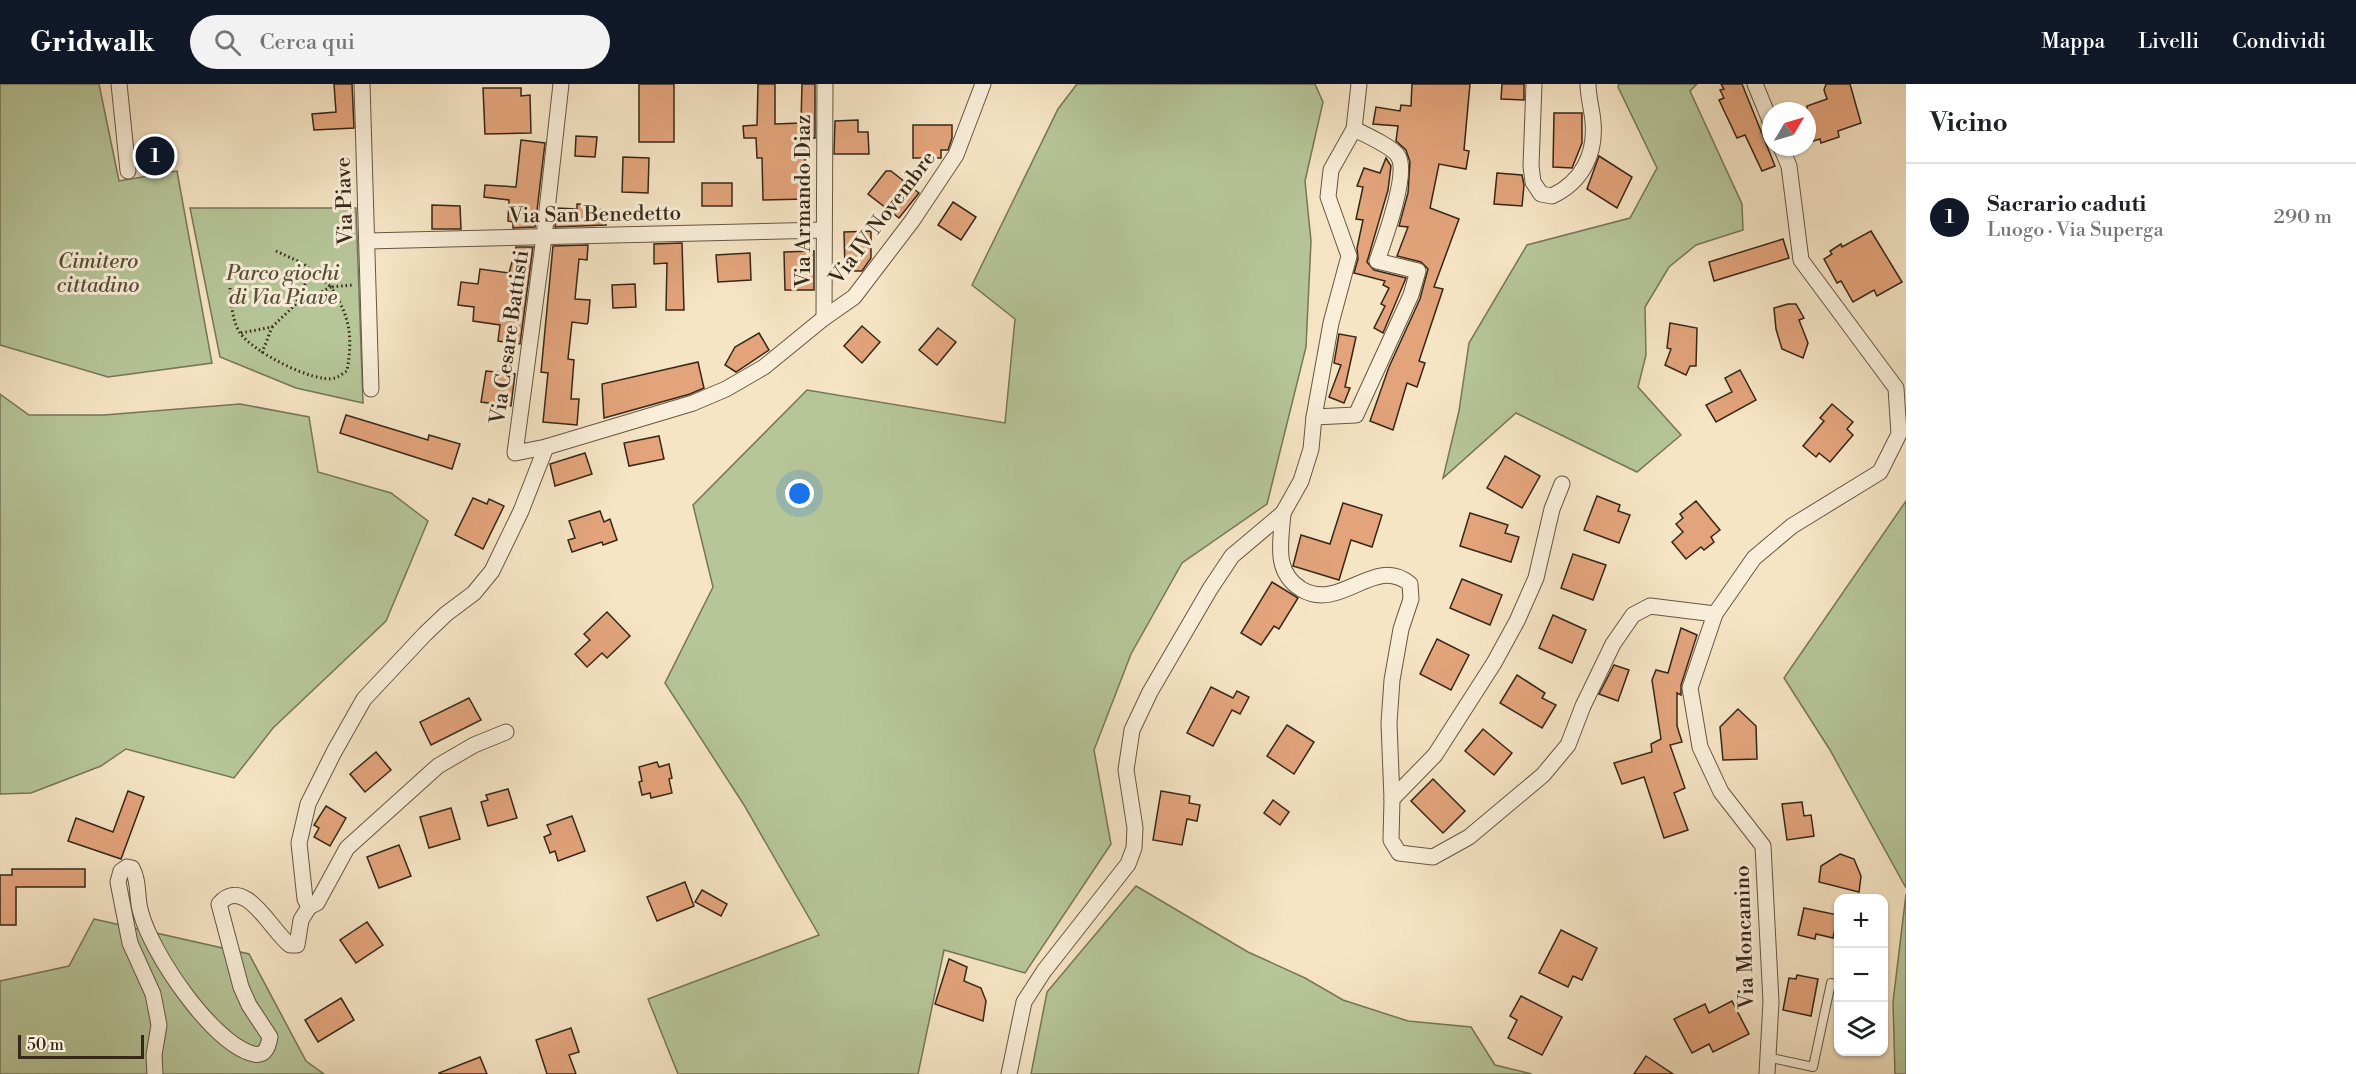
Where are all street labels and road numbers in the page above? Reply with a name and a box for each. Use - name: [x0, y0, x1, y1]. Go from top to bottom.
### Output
- street label: Via Armando Diaz: [791, 114, 817, 289]
- street label: Via IV Novembre: [824, 146, 942, 291]
- street label: Via Piave: [330, 156, 360, 247]
- street label: Via San Benedetto: [507, 200, 682, 230]
- street label: Via Cesare Battisti: [485, 248, 535, 427]
- street label: Via Moncanino: [1730, 865, 1761, 1010]

